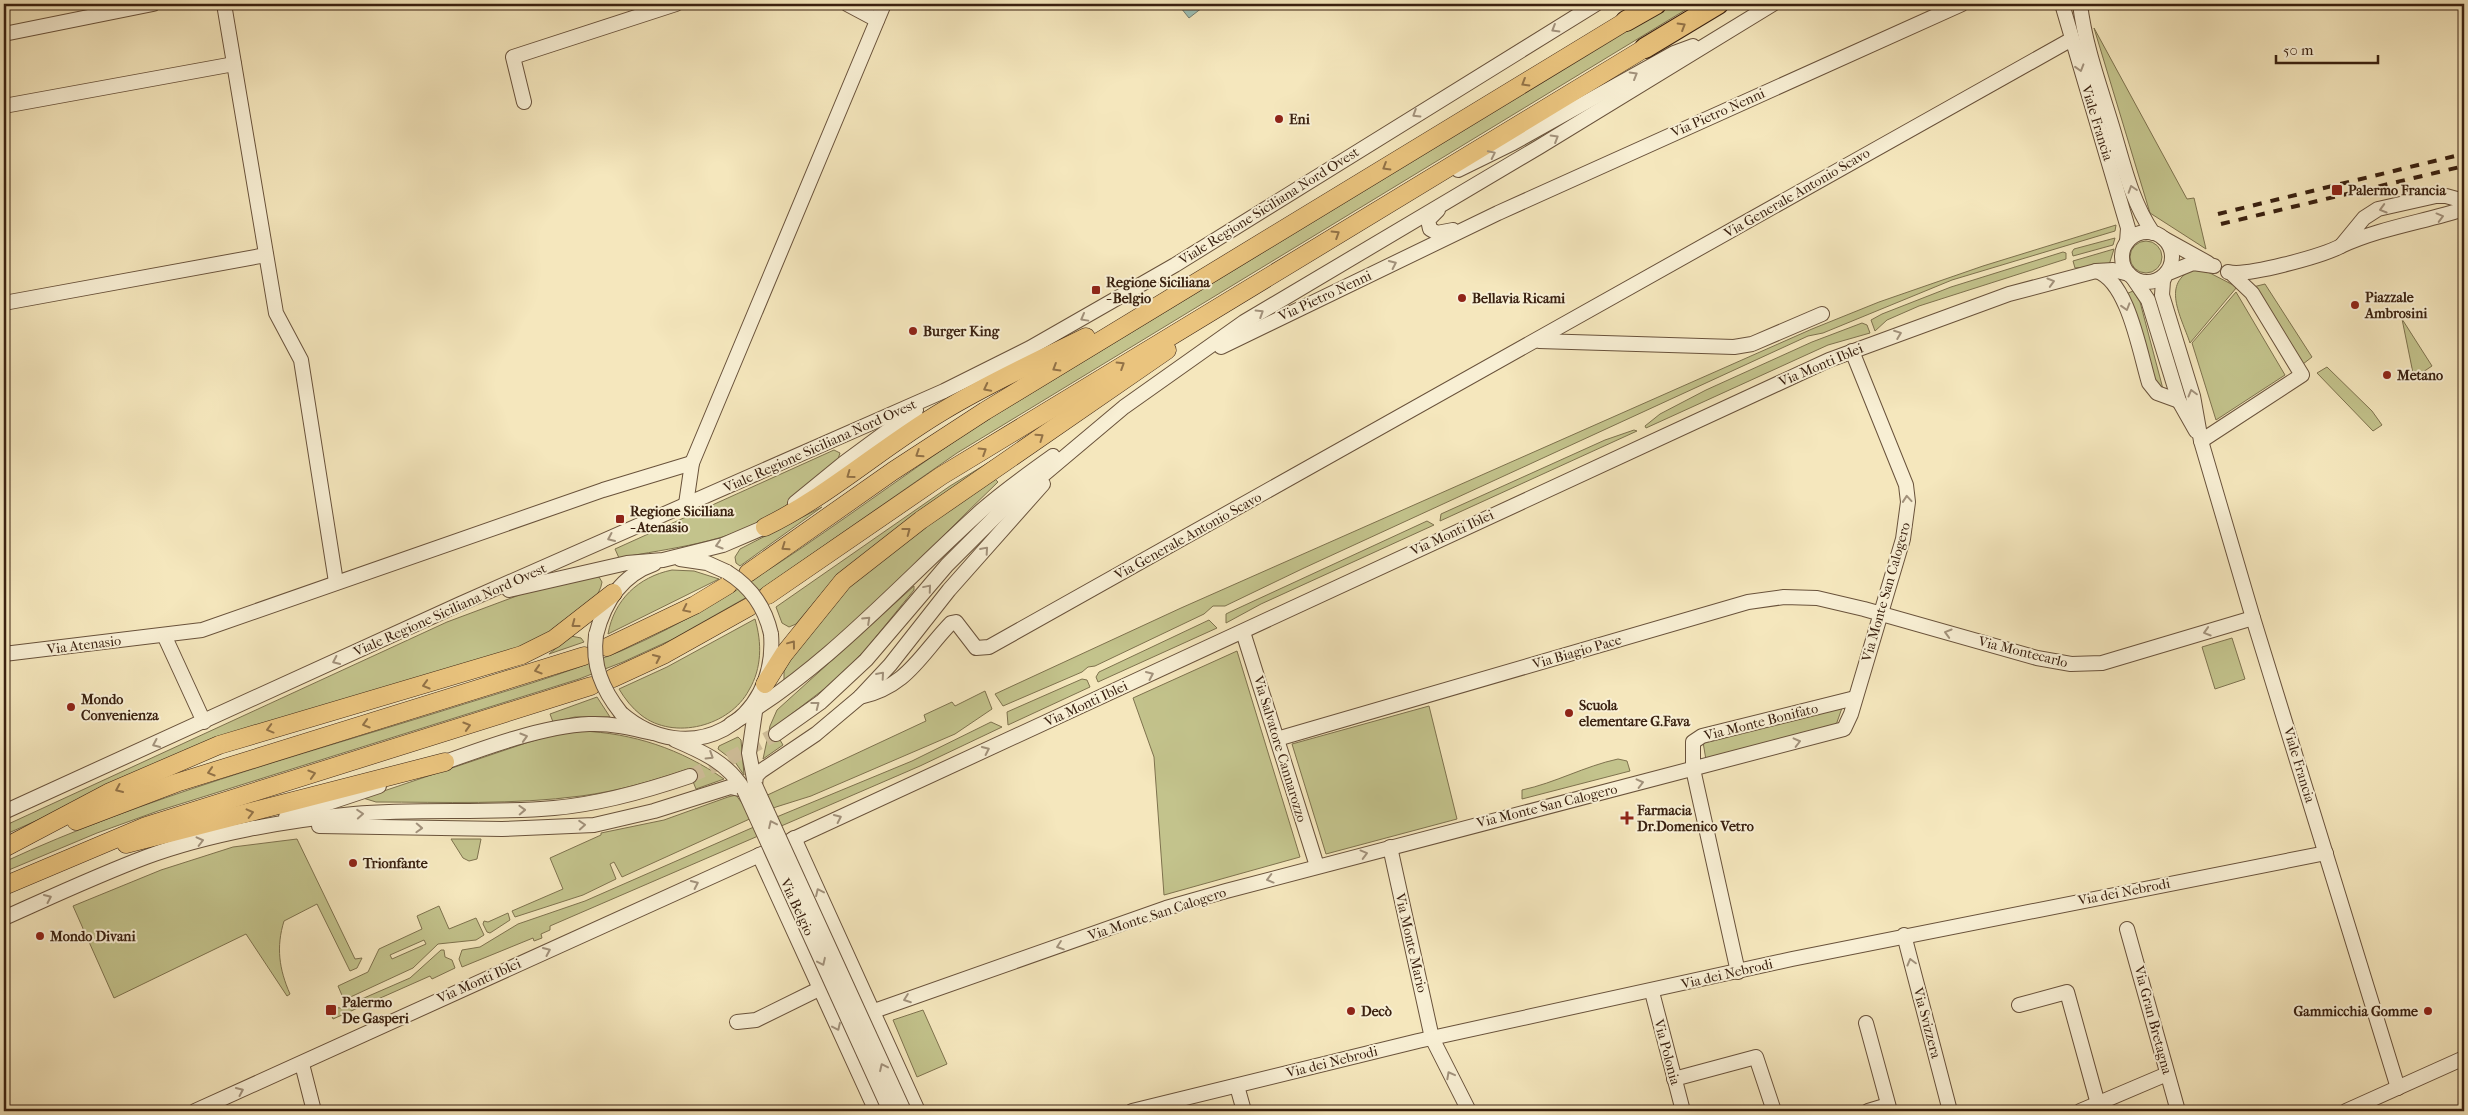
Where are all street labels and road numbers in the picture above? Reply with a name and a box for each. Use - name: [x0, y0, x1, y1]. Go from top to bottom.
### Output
- street label: Viale Francia: [2077, 82, 2117, 163]
- street label: Via Pietro Nenni: [1668, 85, 1767, 142]
- street label: Viale Regione Siciliana Nord Ovest: [1175, 143, 1362, 269]
- street label: Via Generale Antonio Scavo: [1720, 144, 1873, 242]
- street label: Via Pietro Nenni: [1275, 267, 1374, 325]
- street label: Via Monti Iblei: [1775, 340, 1866, 391]
- street label: Viale Regione Siciliana Nord Ovest: [720, 396, 919, 497]
- street label: Via Generale Antonio Scavo: [1111, 488, 1264, 584]
- street label: Via Monti Iblei: [1407, 506, 1496, 560]
- street label: Via Monte San Calogero: [1858, 520, 1914, 665]
- street label: Viale Regione Siciliana Nord Ovest: [350, 560, 549, 661]
- street label: Via Biagio Pace: [1529, 631, 1624, 673]
- street label: Via Atenasio: [45, 632, 122, 658]
- street label: Via Montecarlo: [1976, 632, 2070, 671]
- street label: Via Salvatore Cannarozzo: [1249, 673, 1310, 824]
- street label: Via Monti Iblei: [1041, 677, 1130, 731]
- street label: Via Monte Bonifato: [1701, 700, 1820, 745]
- street label: Viale Francia: [2279, 724, 2319, 805]
- street label: Via Monte San Calogero: [1474, 780, 1619, 832]
- street label: Via Belgio: [776, 875, 818, 938]
- street label: Via dei Nebrodi: [2075, 875, 2172, 909]
- street label: Via Monte San Calogero: [1085, 884, 1228, 945]
- street label: Via Monte Mario: [1391, 891, 1431, 994]
- street label: Via Monti Iblei: [434, 955, 524, 1007]
- street label: Via dei Nebrodi: [1679, 955, 1775, 993]
- street label: Via Gran Bretagna: [2130, 963, 2176, 1077]
- street label: Via Svizzera: [1909, 985, 1945, 1061]
- street label: Via Polonia: [1650, 1016, 1684, 1087]
- street label: Via dei Nebrodi: [1284, 1042, 1379, 1082]

